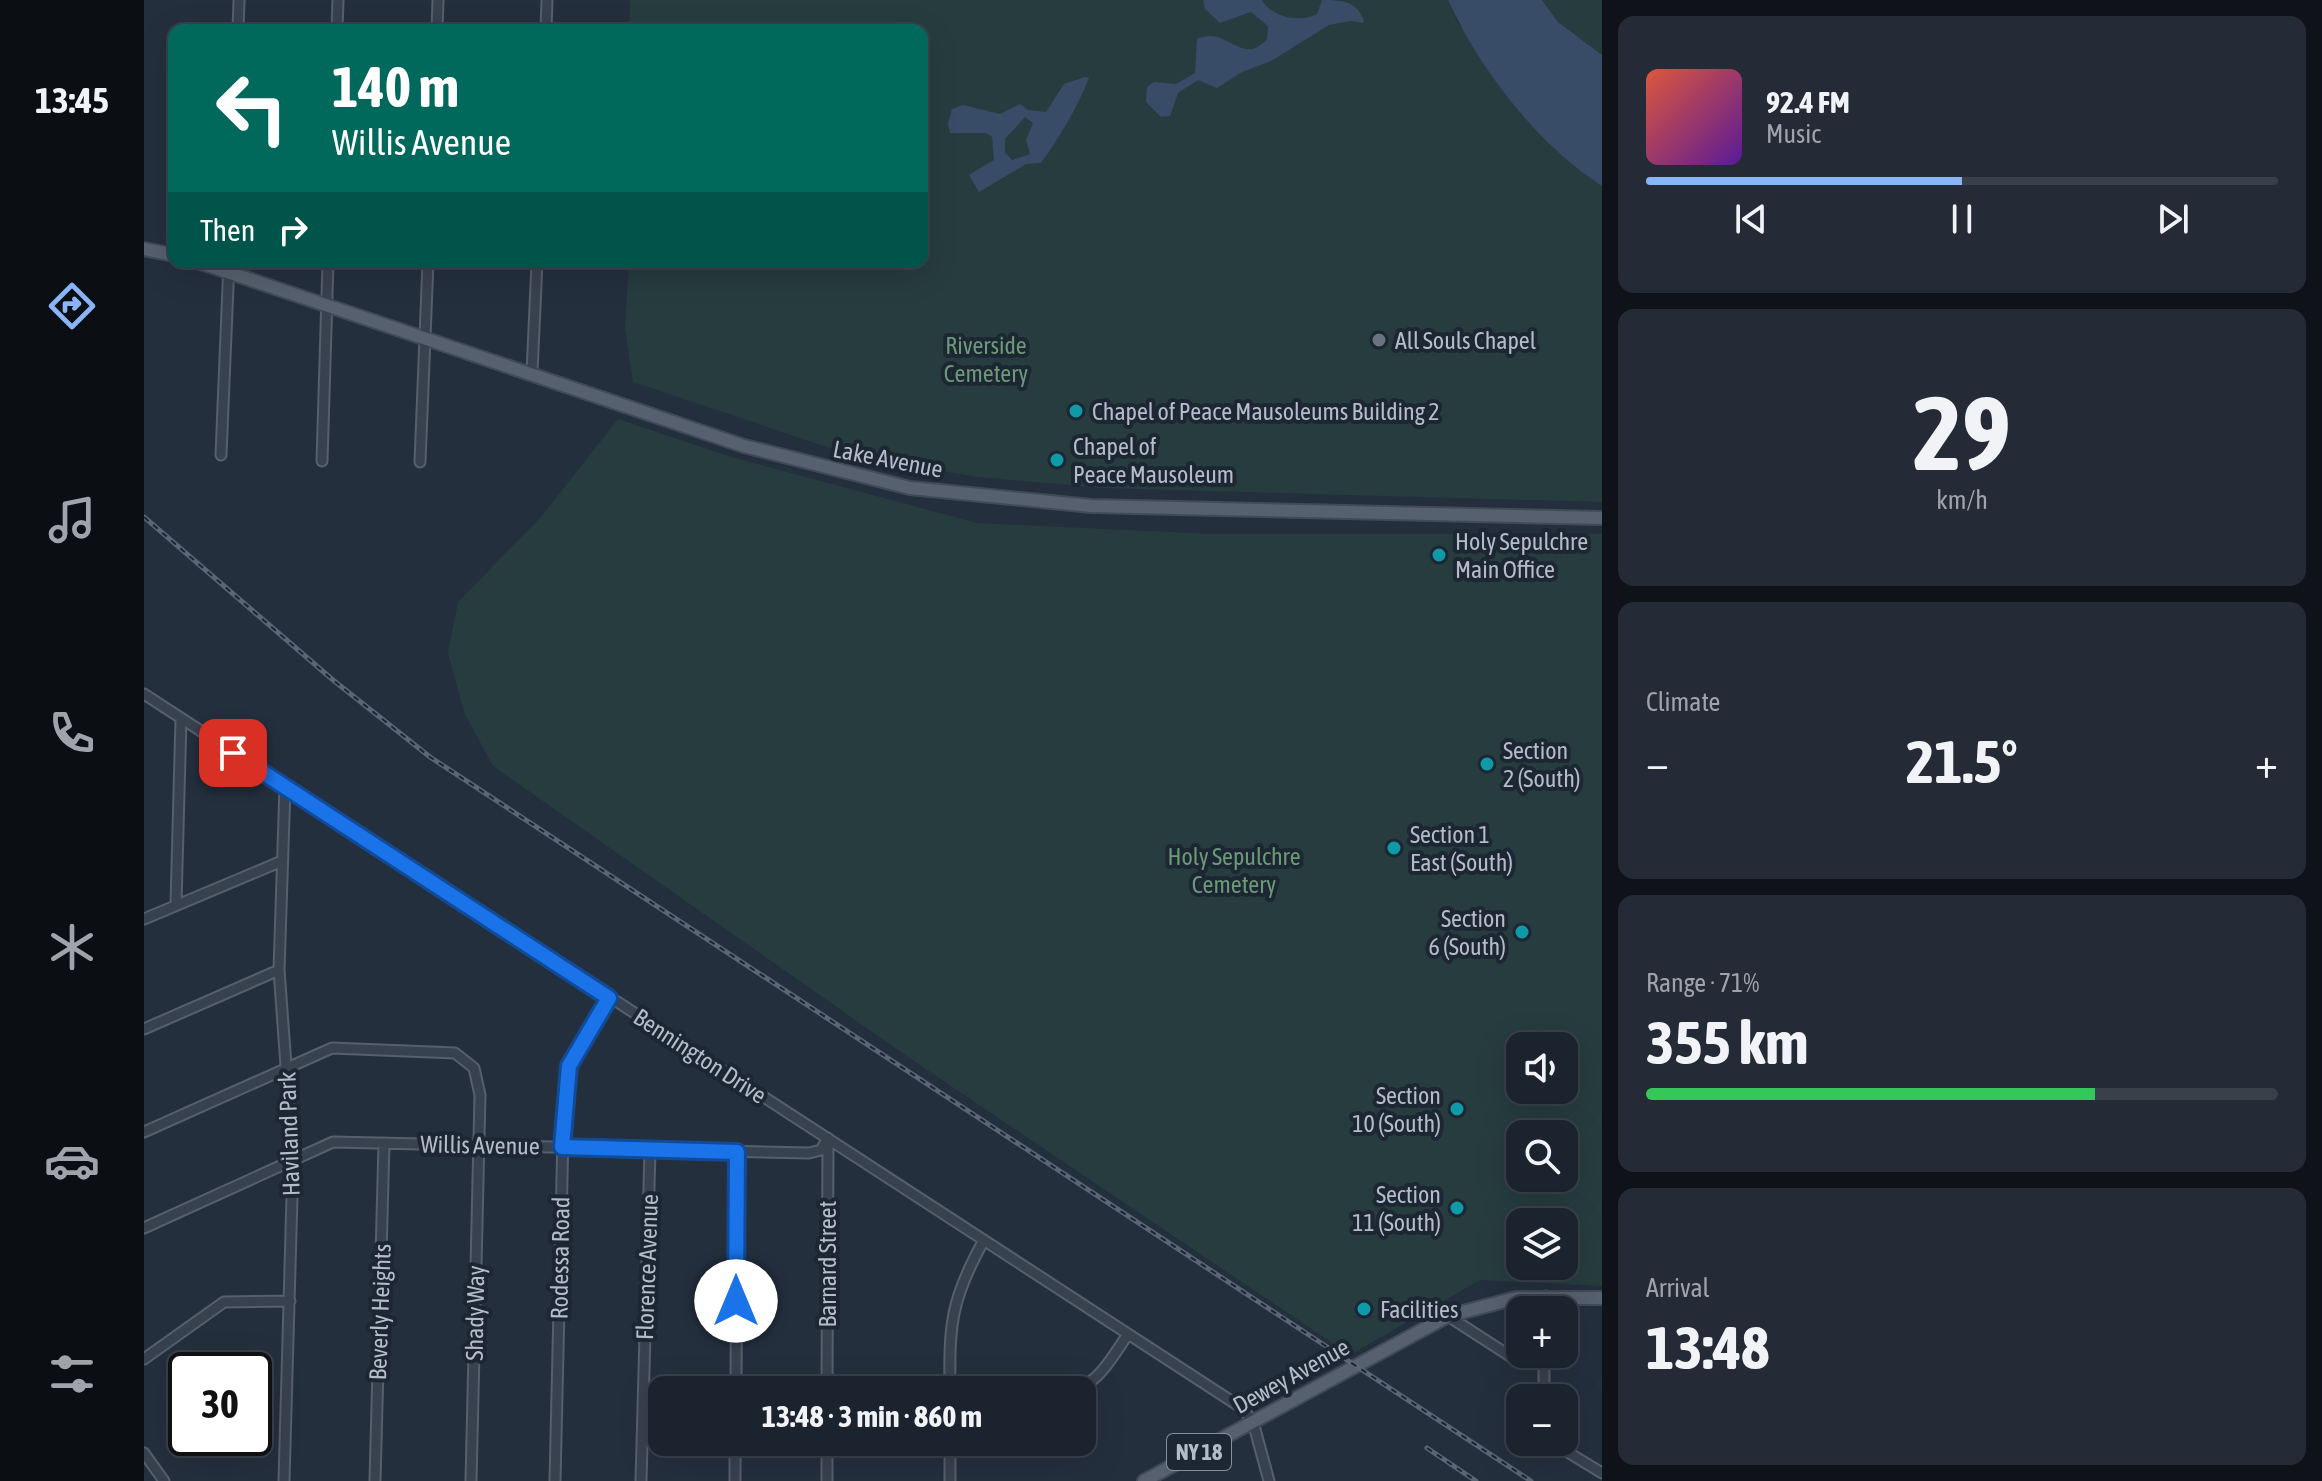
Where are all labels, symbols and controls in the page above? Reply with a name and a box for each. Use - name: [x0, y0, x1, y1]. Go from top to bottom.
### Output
- text: 140 m: [332, 55, 459, 119]
- icon: left: [200, 56, 304, 160]
- text: 13:45: [35, 79, 109, 121]
- text: 92.4 FM: [1766, 85, 1850, 119]
- text: Music: [1766, 119, 1821, 149]
- text: Willis Avenue: [332, 121, 511, 163]
- icon: previous: [1729, 197, 1773, 241]
- icon: pause: [1940, 197, 1984, 241]
- icon: next: [2151, 197, 2195, 241]
- icon: right: [271, 208, 315, 252]
- text: Then: [200, 213, 255, 247]
- icon: directions: [44, 278, 100, 334]
- place label: All Souls Chapel: [1395, 327, 1537, 354]
- marker: All Souls Chapel: [1370, 331, 1388, 349]
- park label: Riverside Cemetery: [944, 332, 1028, 387]
- text: 29: [1913, 373, 2011, 492]
- place label: Chapel of Peace Mausoleums Building 2: [1092, 398, 1440, 425]
- marker: Chapel of Peace Mausoleums Building 2: [1067, 402, 1085, 420]
- place label: Chapel of Peace Mausoleum: [1073, 433, 1234, 488]
- street label: Lake Avenue: [831, 435, 945, 483]
- marker: Chapel of Peace Mausoleum: [1048, 451, 1066, 469]
- text: km/h: [1936, 485, 1988, 515]
- icon: music: [44, 492, 100, 548]
- place label: Holy Sepulchre Main Office: [1455, 528, 1588, 583]
- marker: Holy Sepulchre Main Office: [1430, 546, 1448, 564]
- text: Climate: [1646, 687, 1720, 717]
- icon: phone: [44, 705, 100, 761]
- pin: [199, 719, 267, 787]
- text: 21.5°: [1906, 727, 2018, 796]
- icon: arrive: [211, 731, 255, 775]
- place label: Section 2 (South): [1503, 737, 1581, 792]
- text: −: [1646, 737, 1669, 787]
- text: +: [2255, 737, 2278, 787]
- marker: Section 2 (South): [1478, 755, 1496, 773]
- place label: Section 1 East (South): [1410, 821, 1513, 876]
- marker: Section 1 East (South): [1385, 839, 1403, 857]
- park label: Holy Sepulchre Cemetery: [1167, 843, 1301, 898]
- place label: Section 6 (South): [1428, 905, 1506, 960]
- icon: climate: [44, 919, 100, 975]
- marker: Section 6 (South): [1513, 923, 1531, 941]
- text: Range · 71%: [1646, 968, 1759, 998]
- street label: Bennington Drive: [629, 1003, 771, 1109]
- text: 355 km: [1646, 1008, 1808, 1077]
- map controls: [1506, 1032, 1578, 1456]
- button: sound: [1506, 1032, 1578, 1104]
- street label: Haviland Park: [273, 1071, 305, 1197]
- place label: Section 10 (South): [1352, 1082, 1441, 1137]
- marker: Section 10 (South): [1448, 1100, 1466, 1118]
- button: search: [1506, 1120, 1578, 1192]
- street label: Willis Avenue: [420, 1130, 540, 1160]
- icon: car: [44, 1133, 100, 1189]
- place label: Section 11 (South): [1352, 1181, 1441, 1236]
- street label: Florence Avenue: [631, 1193, 663, 1341]
- street label: Rodessa Road: [545, 1196, 575, 1320]
- marker: Section 11 (South): [1448, 1199, 1466, 1217]
- street label: Barnard Street: [814, 1201, 841, 1327]
- button: layers: [1506, 1208, 1578, 1280]
- street label: Beverly Heights: [364, 1243, 396, 1381]
- position arrow: [694, 1259, 778, 1343]
- street label: Shady Way: [461, 1265, 489, 1361]
- text: Arrival: [1646, 1273, 1710, 1303]
- place label: Facilities: [1380, 1296, 1458, 1323]
- button: +: [1506, 1296, 1578, 1368]
- marker: Facilities: [1355, 1300, 1373, 1318]
- text: 13:48: [1646, 1313, 1769, 1382]
- street label: Dewey Avenue: [1228, 1333, 1354, 1419]
- icon: filters: [44, 1346, 100, 1402]
- speed limit sign: 30: [168, 1352, 272, 1456]
- button: −: [1506, 1384, 1578, 1456]
- text: 13:48 · 3 min · 860 m: [762, 1399, 982, 1433]
- road number: NY 18: [1167, 1434, 1231, 1470]

